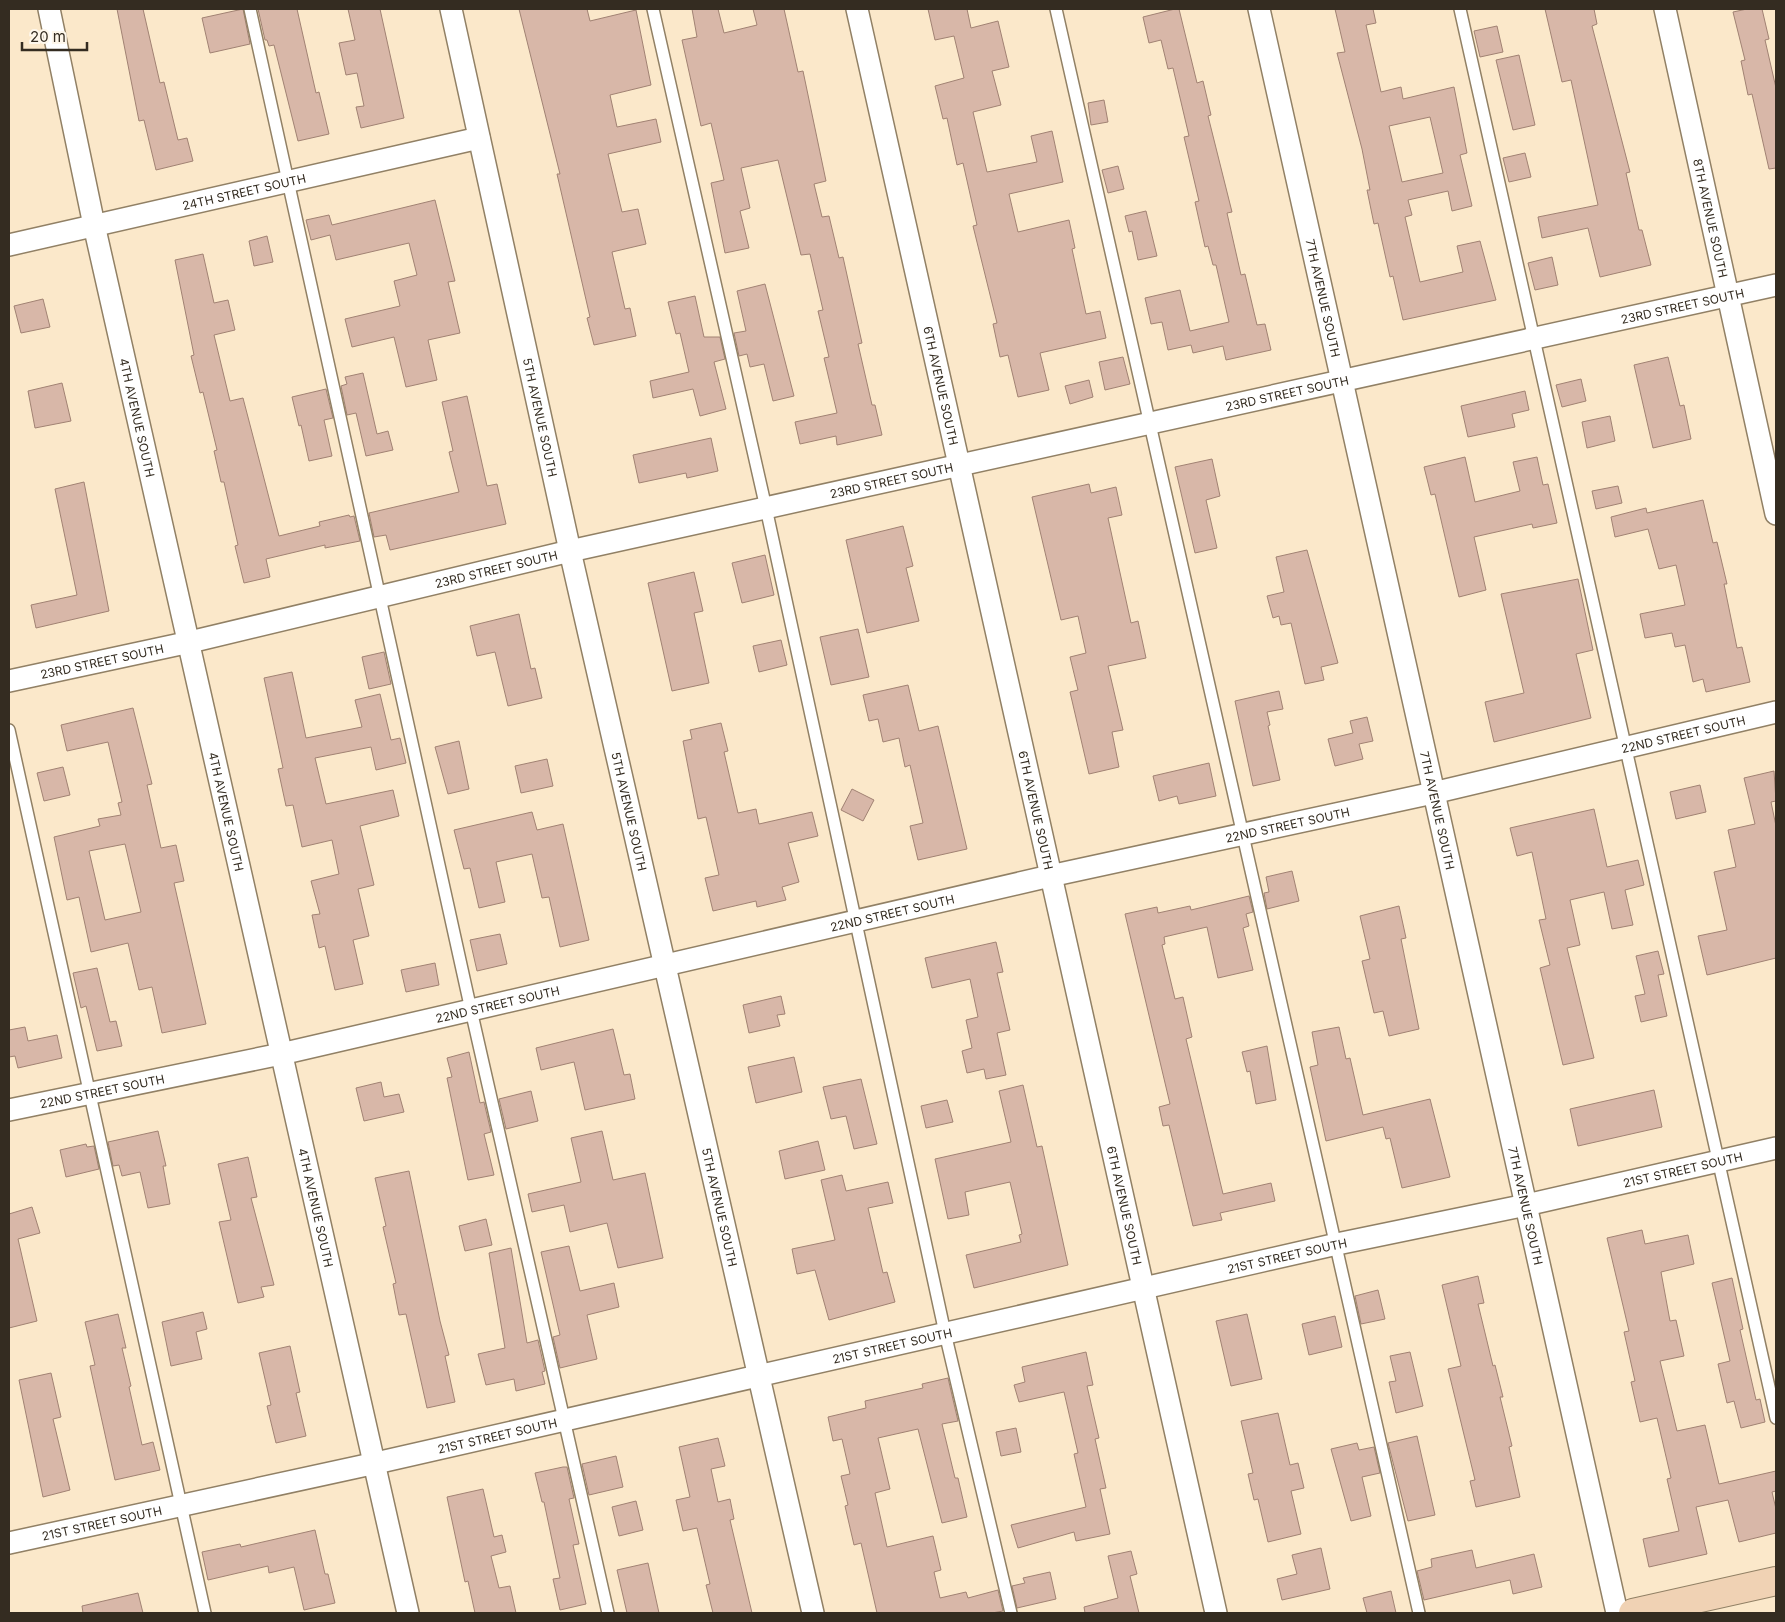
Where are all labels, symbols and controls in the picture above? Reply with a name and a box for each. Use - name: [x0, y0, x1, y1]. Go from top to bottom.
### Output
- scale bar: [22, 20, 88, 52]
- text: 20 m: [30, 27, 66, 46]
- street label: 8TH AVENUE SOUTH: [1691, 157, 1731, 279]
- street label: 24TH STREET SOUTH: [181, 170, 307, 213]
- street label: 7TH AVENUE SOUTH: [1303, 237, 1344, 359]
- street label: 23RD STREET SOUTH: [1619, 285, 1745, 327]
- street label: 6TH AVENUE SOUTH: [921, 325, 962, 447]
- street label: 4TH AVENUE SOUTH: [117, 356, 158, 479]
- street label: 5TH AVENUE SOUTH: [520, 356, 561, 478]
- street label: 23RD STREET SOUTH: [1224, 372, 1350, 414]
- street label: 23RD STREET SOUTH: [828, 459, 954, 501]
- street label: 23RD STREET SOUTH: [433, 547, 559, 591]
- street label: 23RD STREET SOUTH: [39, 640, 165, 682]
- street label: 22ND STREET SOUTH: [1620, 712, 1747, 756]
- street label: 6TH AVENUE SOUTH: [1016, 749, 1057, 871]
- street label: 4TH AVENUE SOUTH: [206, 750, 247, 873]
- street label: 7TH AVENUE SOUTH: [1417, 750, 1458, 871]
- street label: 5TH AVENUE SOUTH: [609, 751, 650, 872]
- street label: 22ND STREET SOUTH: [1224, 804, 1351, 845]
- street label: 22ND STREET SOUTH: [829, 891, 956, 934]
- street label: 22ND STREET SOUTH: [434, 982, 561, 1025]
- street label: 22ND STREET SOUTH: [38, 1071, 166, 1111]
- street label: 6TH AVENUE SOUTH: [1104, 1144, 1145, 1266]
- street label: 7TH AVENUE SOUTH: [1506, 1145, 1547, 1266]
- street label: 4TH AVENUE SOUTH: [296, 1146, 337, 1269]
- street label: 5TH AVENUE SOUTH: [699, 1146, 741, 1268]
- street label: 21ST STREET SOUTH: [1621, 1148, 1744, 1190]
- street label: 21ST STREET SOUTH: [1226, 1235, 1348, 1276]
- street label: 21ST STREET SOUTH: [831, 1324, 953, 1366]
- street label: 21ST STREET SOUTH: [436, 1414, 559, 1456]
- street label: 21ST STREET SOUTH: [40, 1502, 163, 1543]

